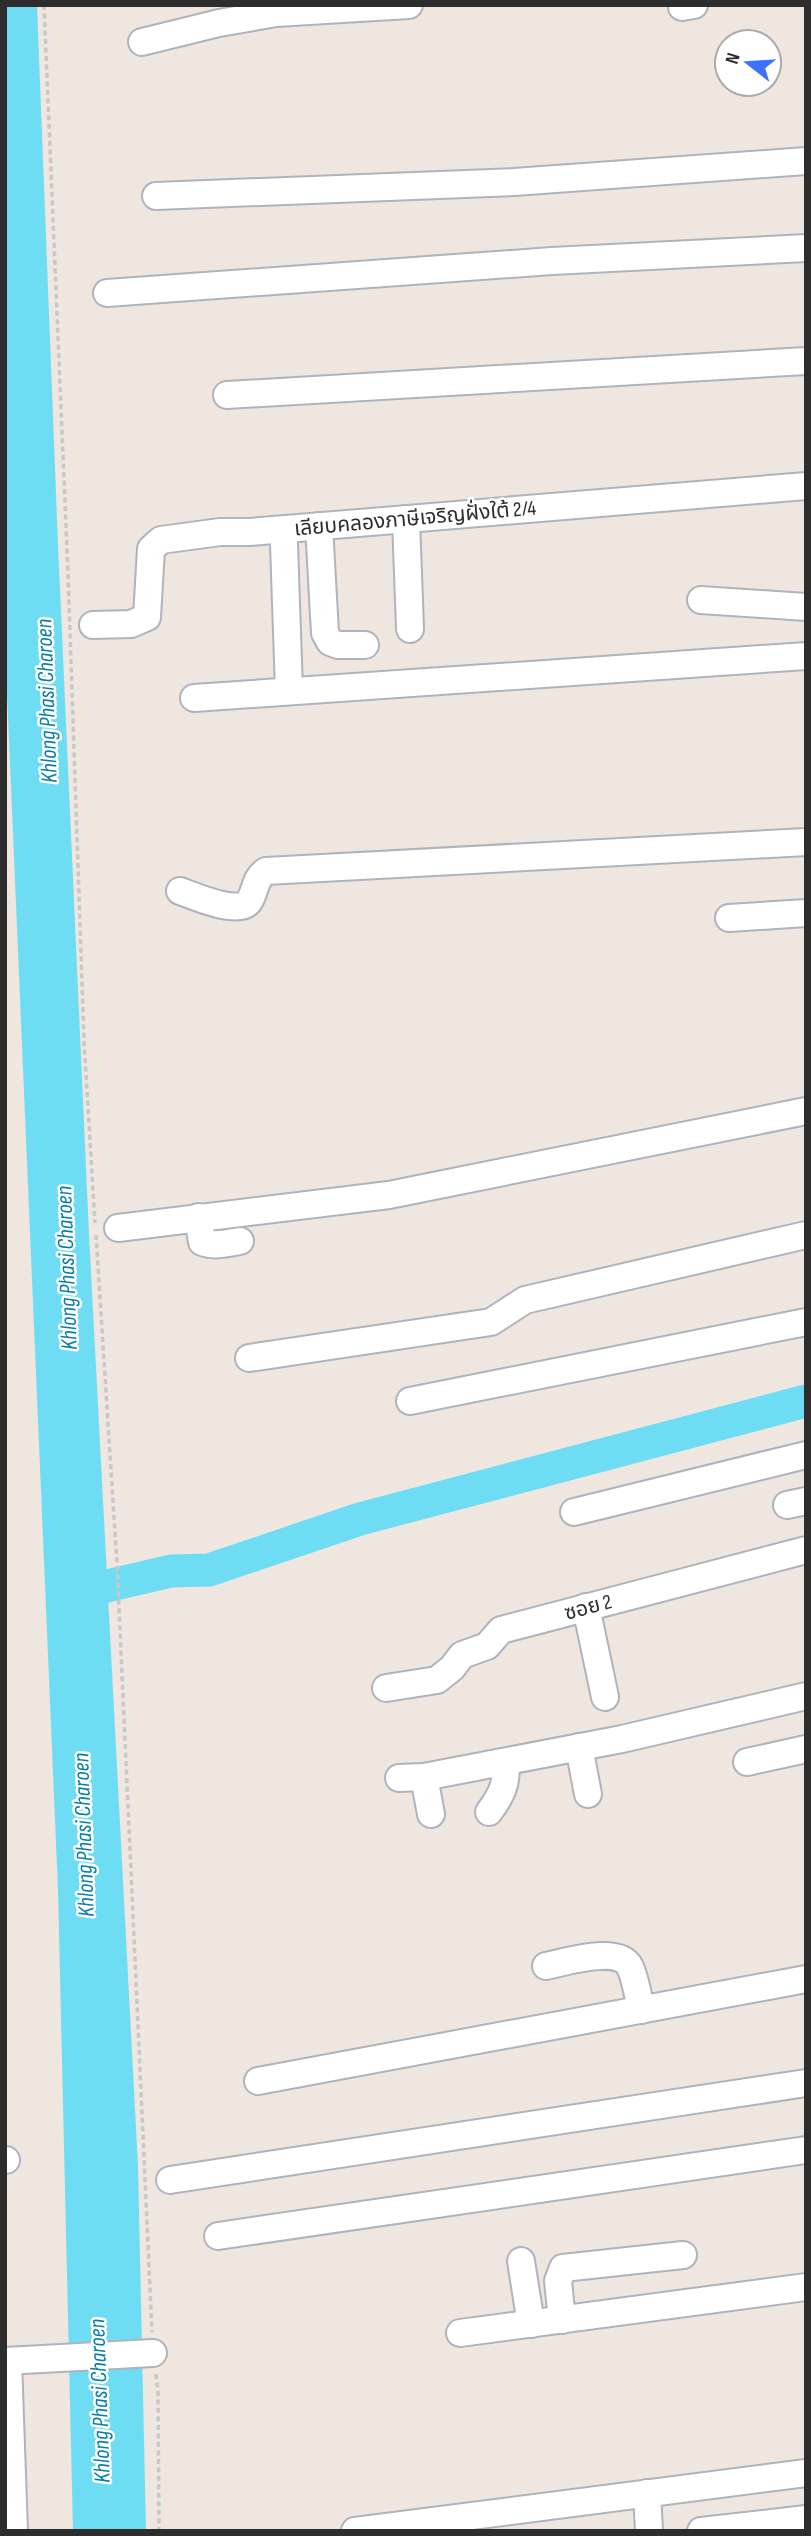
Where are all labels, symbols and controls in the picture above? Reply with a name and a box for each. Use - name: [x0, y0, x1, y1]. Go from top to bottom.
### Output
- north arrow: [713, 28, 783, 98]
- text: N: [721, 50, 746, 67]
- street label: เลียบคลองภาษีเจริญฝั่งใต้ 2/4: [293, 493, 537, 542]
- water label: Khlong Phasi Charoen: [30, 618, 64, 784]
- water label: Khlong Phasi Charoen: [50, 1185, 84, 1351]
- street label: ซอย 2: [562, 1589, 615, 1626]
- water label: Khlong Phasi Charoen: [67, 1752, 101, 1918]
- water label: Khlong Phasi Charoen: [83, 2318, 117, 2484]

